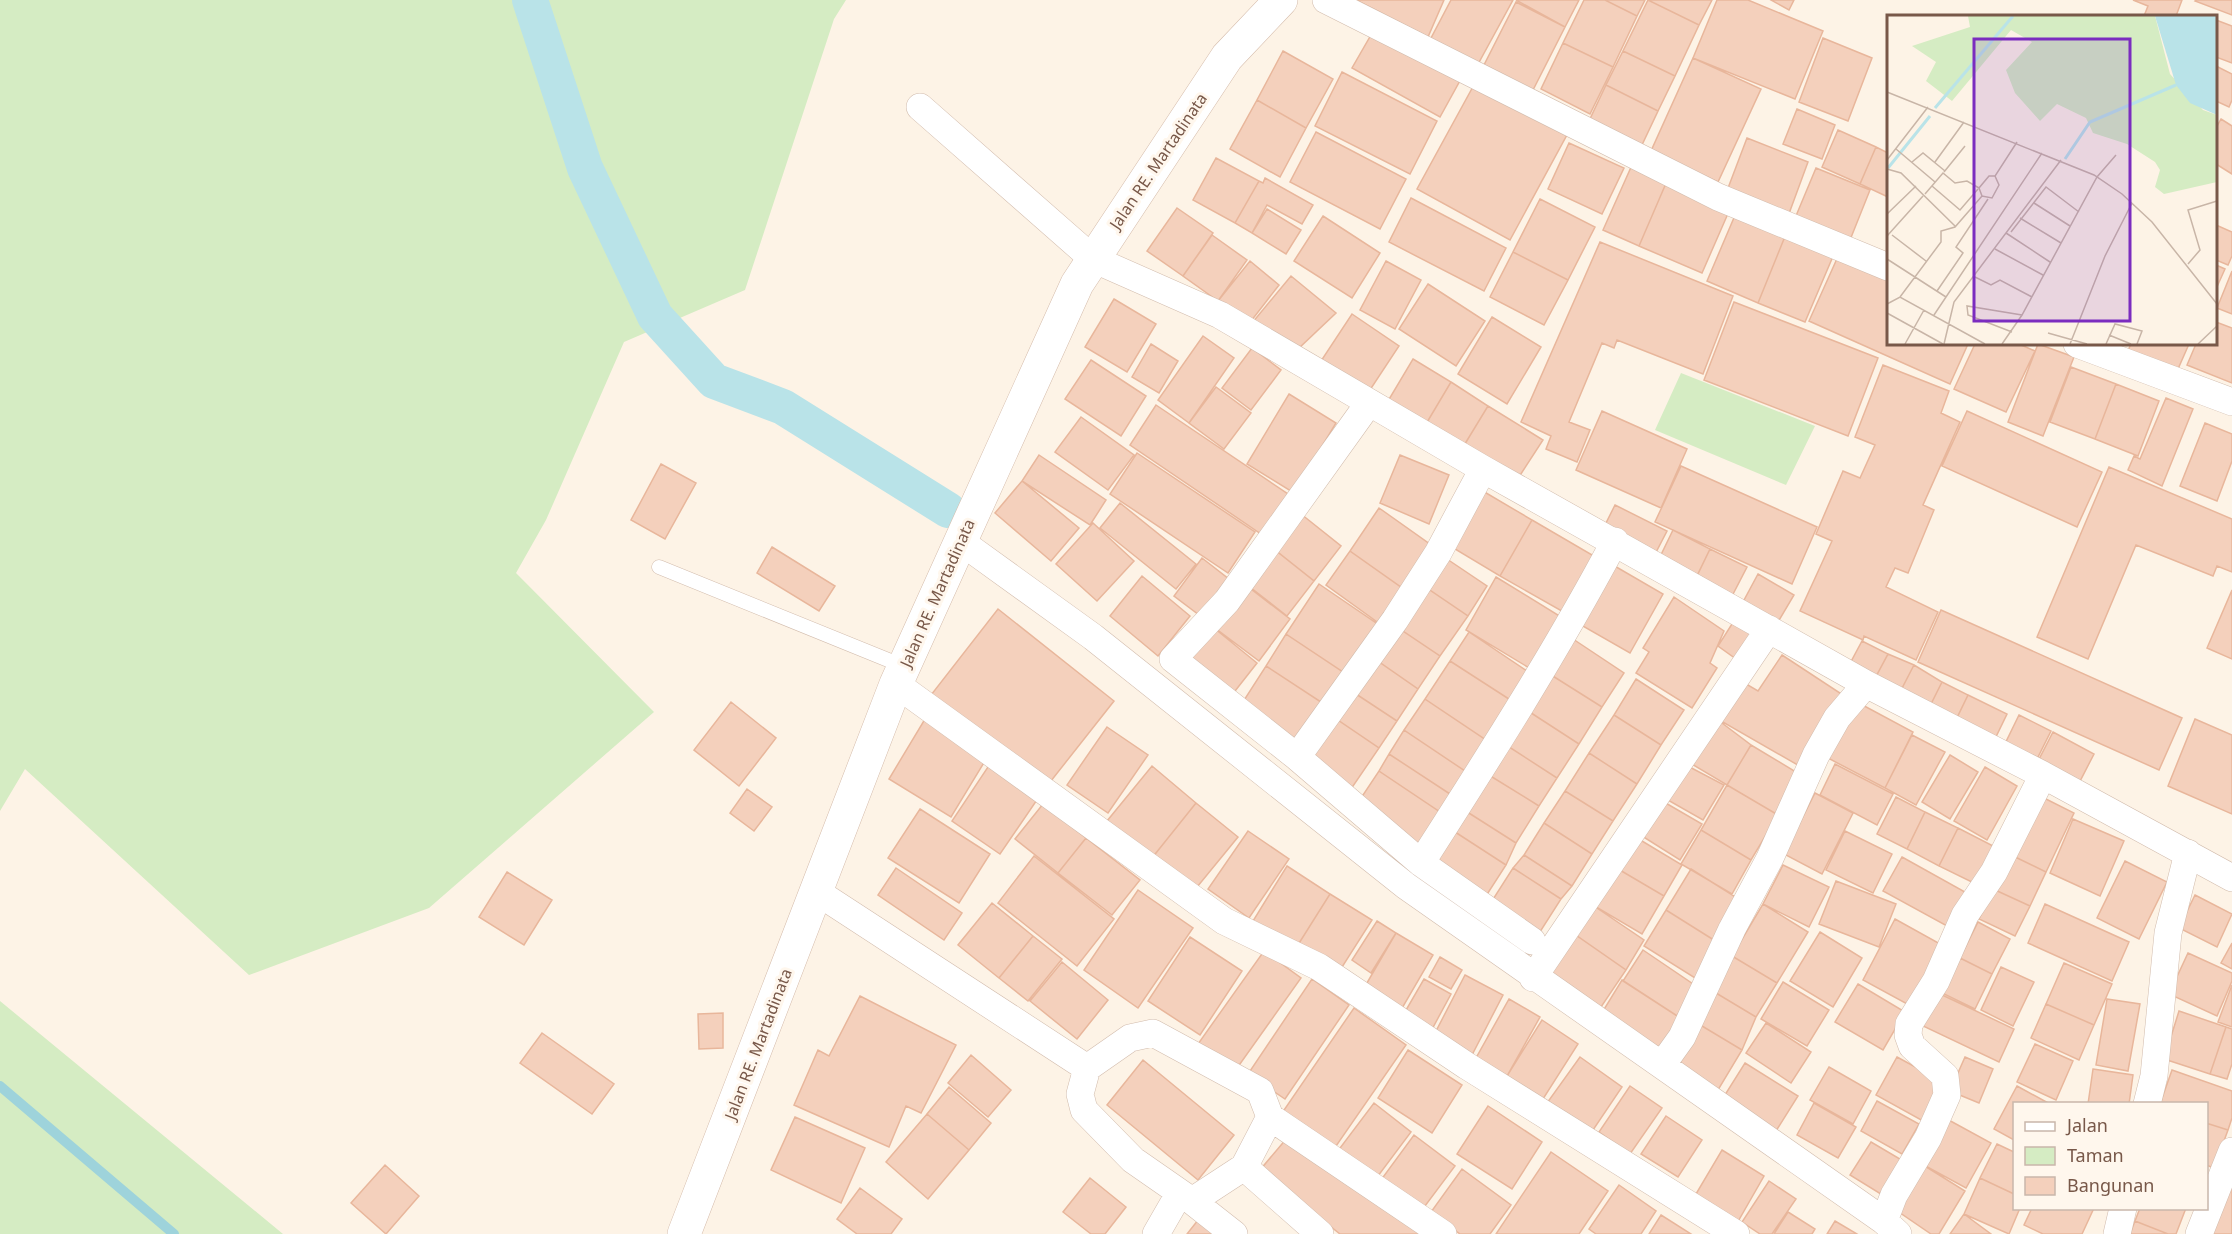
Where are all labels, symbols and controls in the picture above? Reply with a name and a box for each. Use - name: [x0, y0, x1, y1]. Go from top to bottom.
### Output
- inset map: [1887, 15, 2217, 345]
- street label: Jalan RE. Martadinata: [1103, 88, 1212, 235]
- street label: Jalan RE. Martadinata: [894, 515, 980, 672]
- street label: Jalan RE. Martadinata: [718, 965, 797, 1125]
- legend: [2013, 1102, 2208, 1210]
- text: Jalan: [2065, 1113, 2108, 1137]
- text: Taman: [2067, 1143, 2124, 1167]
- text: Bangunan: [2067, 1173, 2154, 1197]

